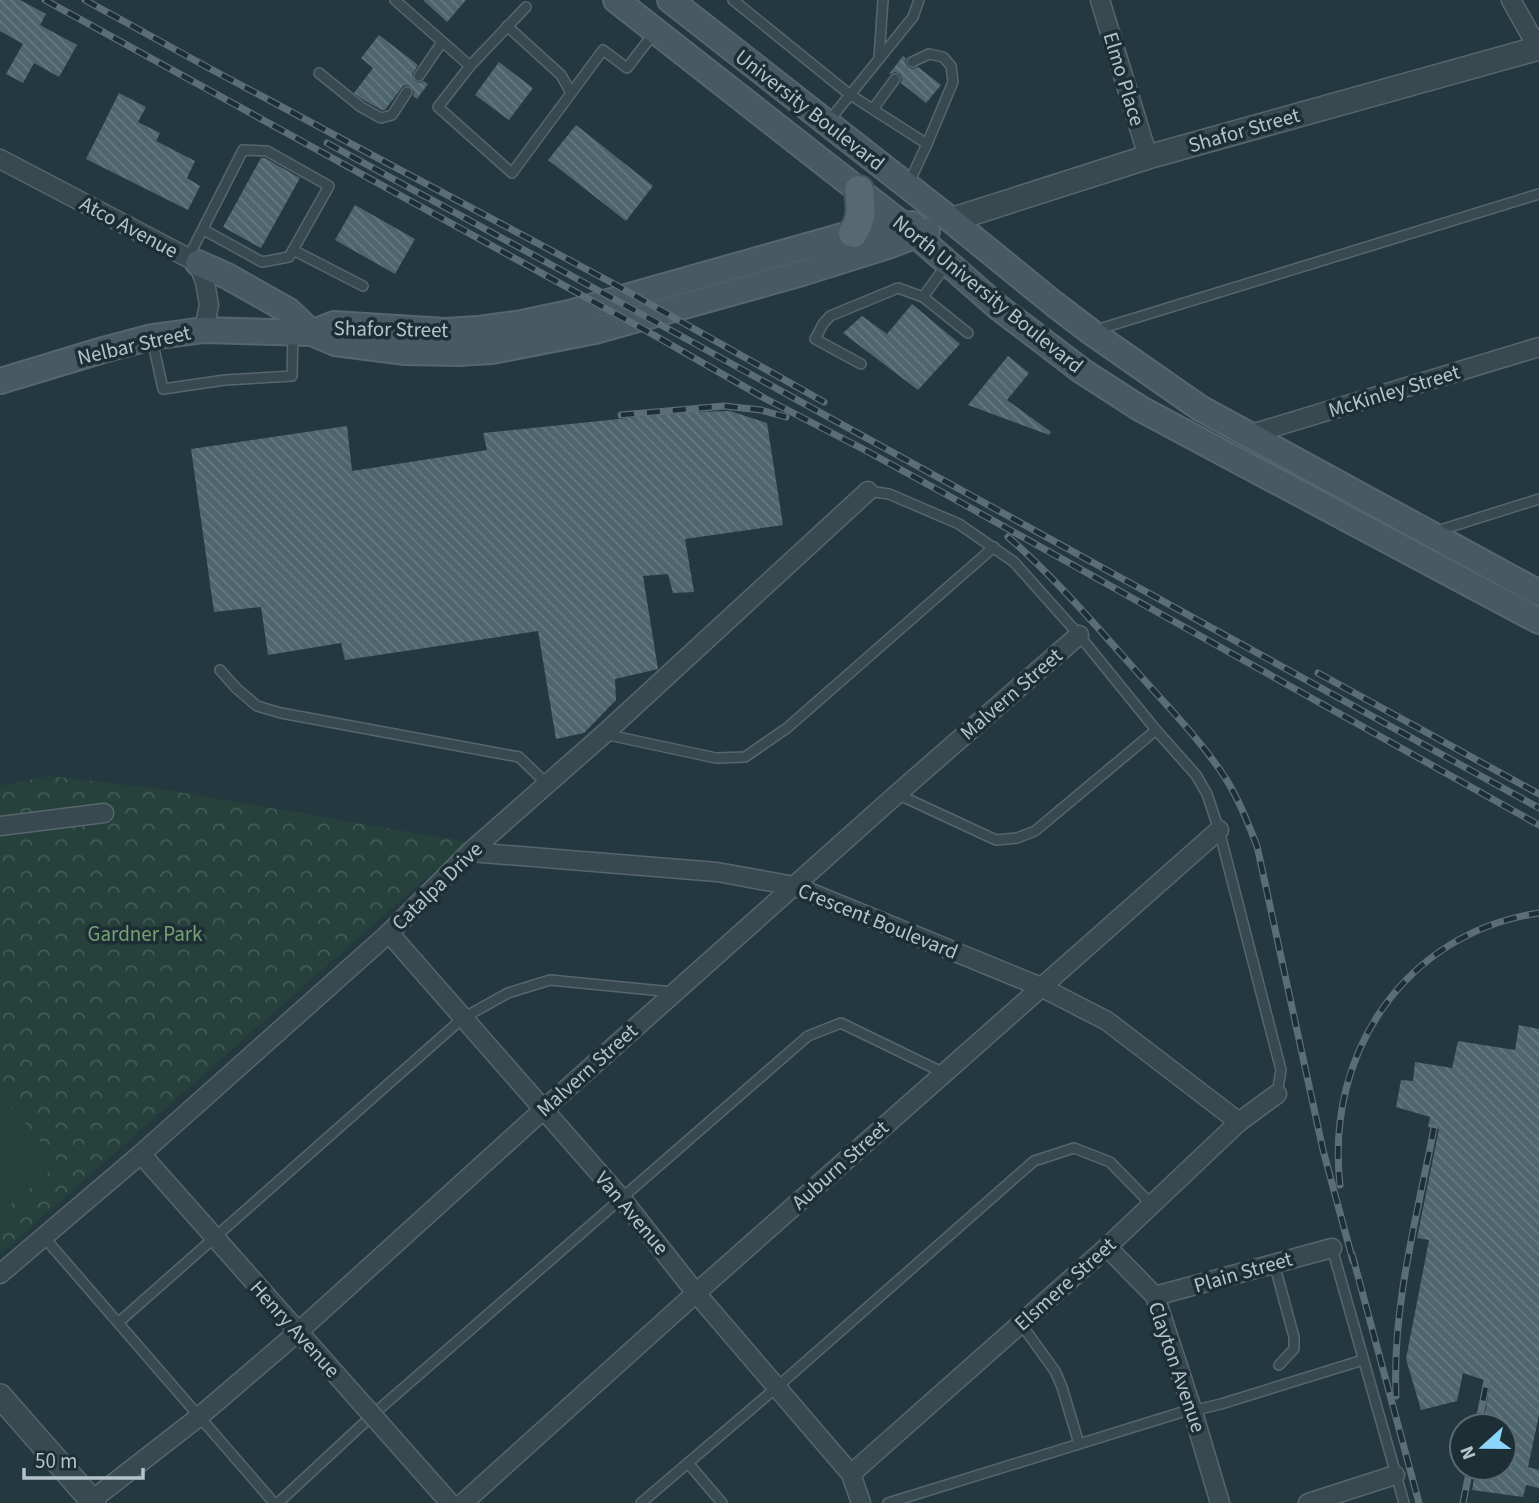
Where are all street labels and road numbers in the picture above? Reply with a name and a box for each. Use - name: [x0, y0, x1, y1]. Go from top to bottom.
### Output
- street label: Elmo Place: [1096, 28, 1152, 130]
- street label: University Boulevard: [729, 42, 891, 178]
- street label: Shafor Street: [1185, 100, 1303, 160]
- street label: Atco Avenue: [75, 189, 183, 265]
- street label: North University Boulevard: [886, 208, 1090, 380]
- street label: Shafor Street: [333, 313, 449, 345]
- street label: Nelbar Street: [74, 317, 194, 373]
- street label: McKinley Street: [1325, 357, 1463, 425]
- street label: Malvern Street: [953, 641, 1069, 747]
- street label: Catalpa Drive: [385, 835, 489, 937]
- street label: Crescent Boulevard: [793, 875, 963, 967]
- street label: Malvern Street: [530, 1016, 644, 1124]
- street label: Auburn Street: [785, 1113, 895, 1217]
- street label: Van Avenue: [588, 1165, 676, 1261]
- street label: Elsmere Street: [1008, 1230, 1122, 1338]
- street label: Plain Street: [1190, 1244, 1296, 1300]
- street label: Henry Avenue: [243, 1274, 347, 1384]
- street label: Clayton Avenue: [1141, 1298, 1213, 1436]

